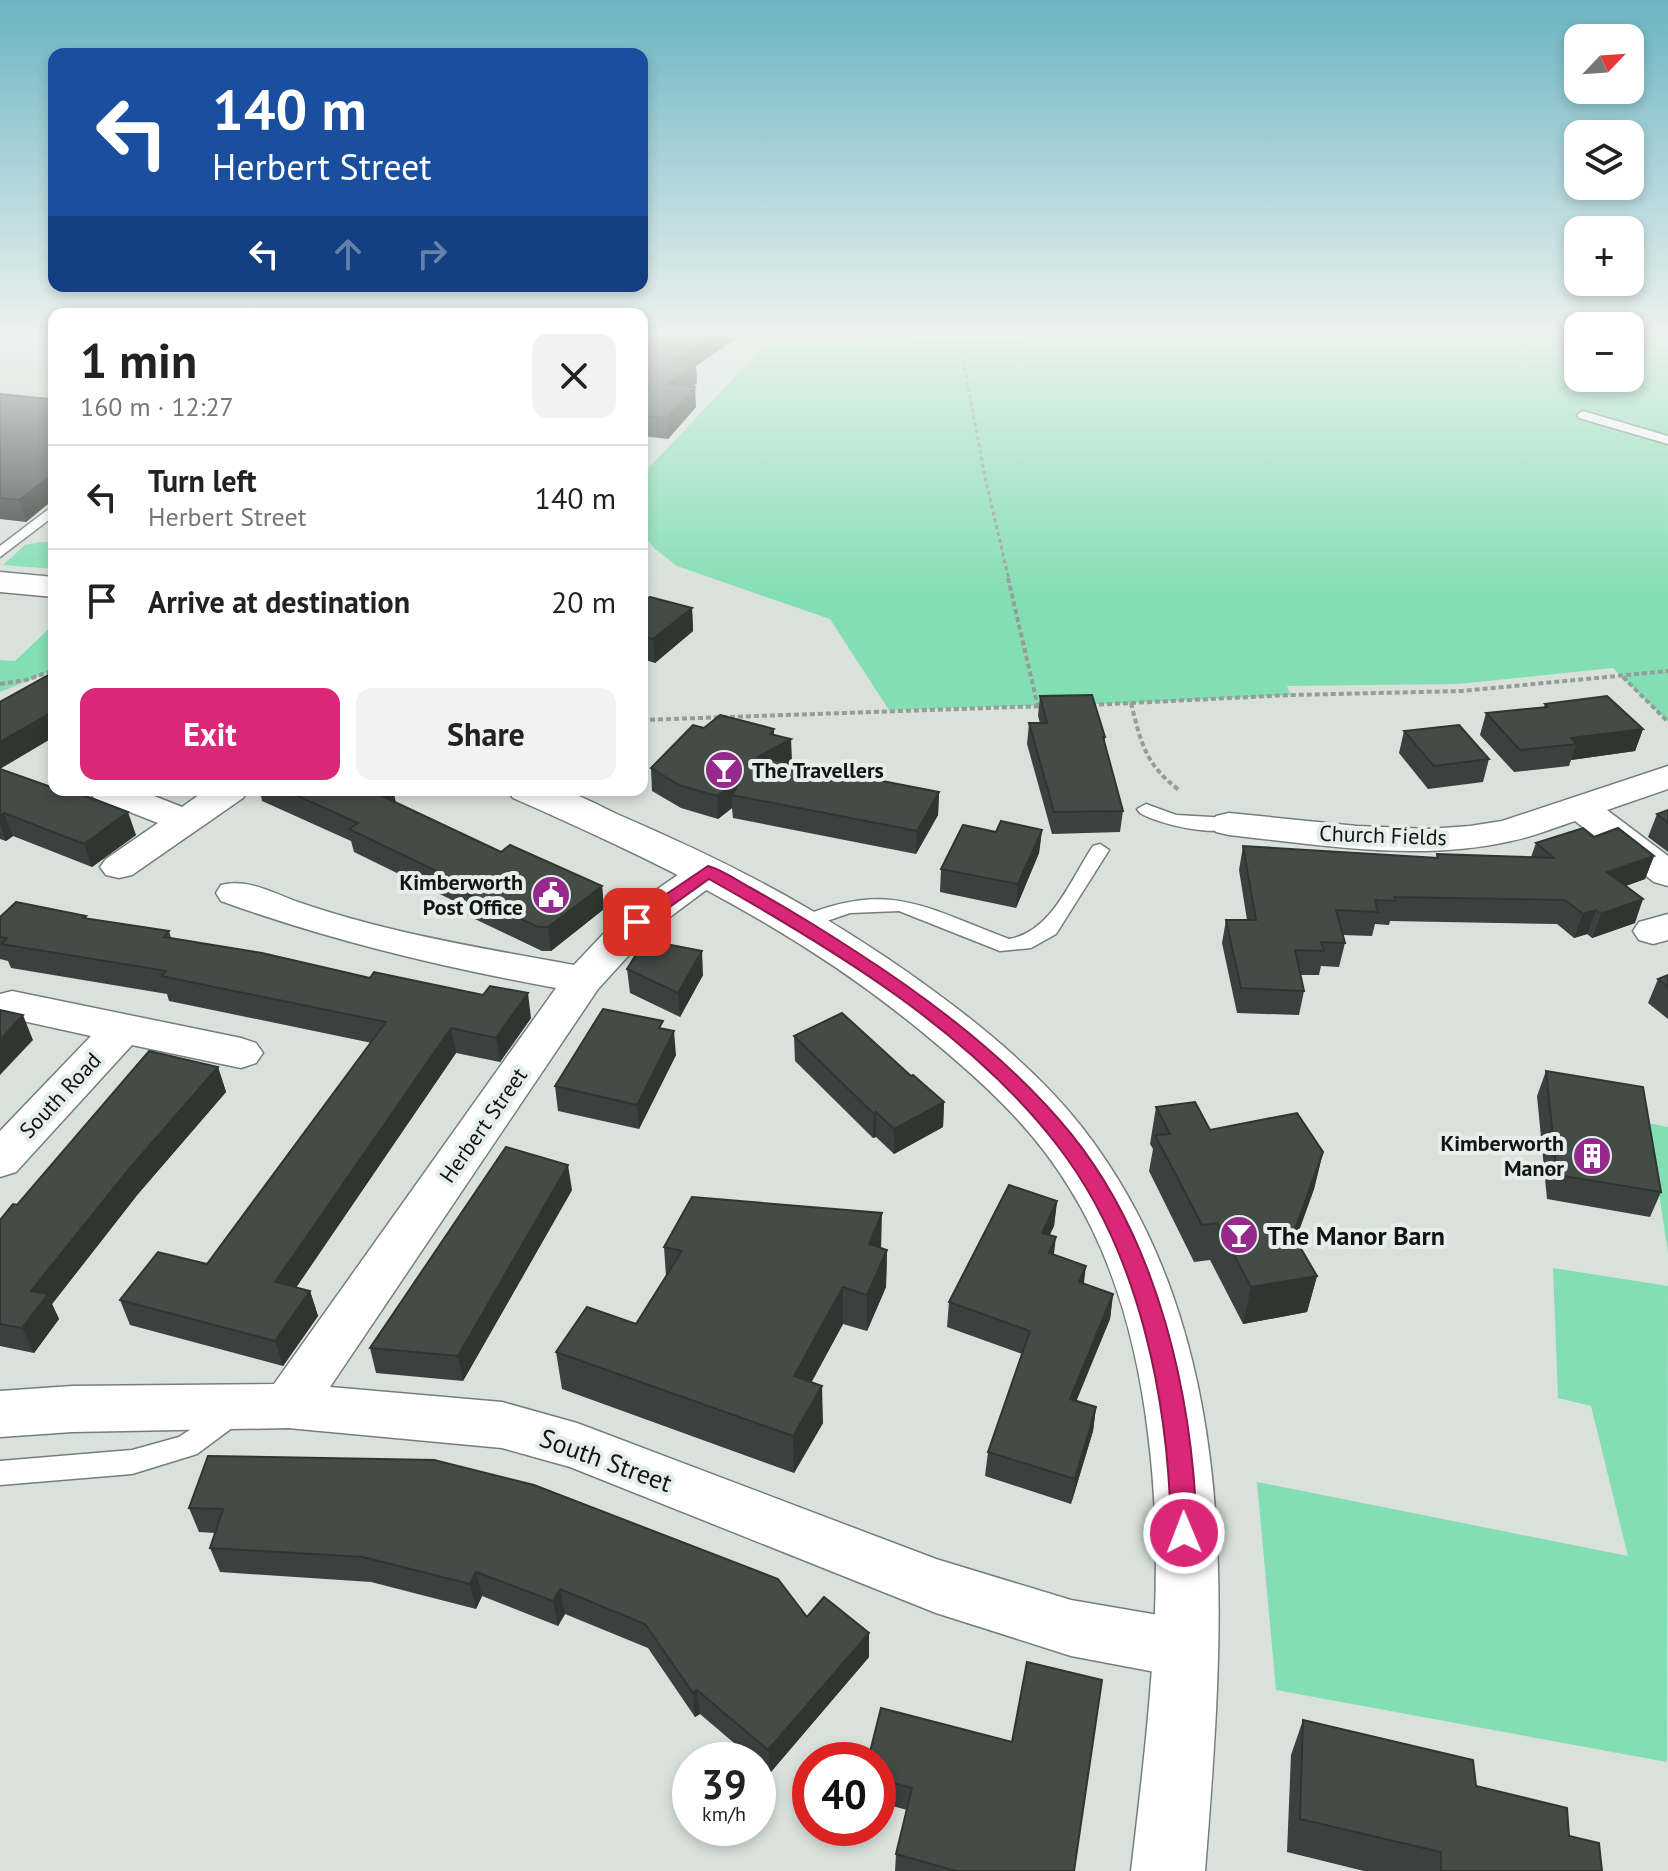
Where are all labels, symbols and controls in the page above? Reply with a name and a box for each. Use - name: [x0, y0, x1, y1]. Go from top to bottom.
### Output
- north arrow: [1564, 24, 1644, 104]
- map controls: [1564, 24, 1644, 392]
- text: 140 m: [212, 73, 367, 145]
- icon: left: [80, 80, 184, 184]
- button: layers: [1564, 120, 1644, 200]
- text: Herbert Street: [212, 143, 432, 190]
- button: +: [1564, 216, 1644, 296]
- icon: left: [242, 232, 286, 276]
- icon: ahead: [326, 232, 370, 276]
- icon: right: [410, 232, 454, 276]
- button: −: [1564, 312, 1644, 392]
- text: 1 min: [80, 329, 197, 391]
- button: close: [532, 334, 616, 418]
- text: 160 m · 12:27: [80, 390, 234, 423]
- text: Turn left: [148, 461, 256, 500]
- icon: left: [80, 475, 124, 519]
- text: 140 m: [535, 478, 616, 517]
- text: Herbert Street: [148, 500, 307, 533]
- icon: arrive: [80, 579, 124, 623]
- text: Arrive at destination: [148, 582, 410, 621]
- text: 20 m: [551, 582, 616, 621]
- button: Exit: [80, 688, 340, 780]
- button: Share: [356, 688, 616, 780]
- bar icon: The Travellers: [703, 749, 745, 791]
- place label: The Travellers: [752, 756, 884, 784]
- street label: Church Fields: [1319, 819, 1447, 851]
- place label: Kimberworth Post Office: [400, 868, 523, 921]
- public building icon: Kimberworth Post Office: [530, 874, 572, 916]
- pin: [603, 888, 671, 956]
- icon: arrive: [615, 900, 659, 944]
- street label: South Road: [13, 1046, 107, 1144]
- street label: Herbert Street: [433, 1062, 533, 1188]
- place label: Kimberworth Manor: [1441, 1129, 1564, 1182]
- building icon: Kimberworth Manor: [1571, 1135, 1613, 1177]
- bar icon: The Manor Barn: [1218, 1214, 1260, 1256]
- place label: The Manor Barn: [1267, 1219, 1445, 1252]
- street label: South Street: [535, 1421, 677, 1499]
- position arrow: [1142, 1491, 1226, 1575]
- speed limit sign: 40: [792, 1742, 896, 1846]
- text: 39: [701, 1758, 747, 1810]
- text: km/h: [702, 1801, 746, 1827]

